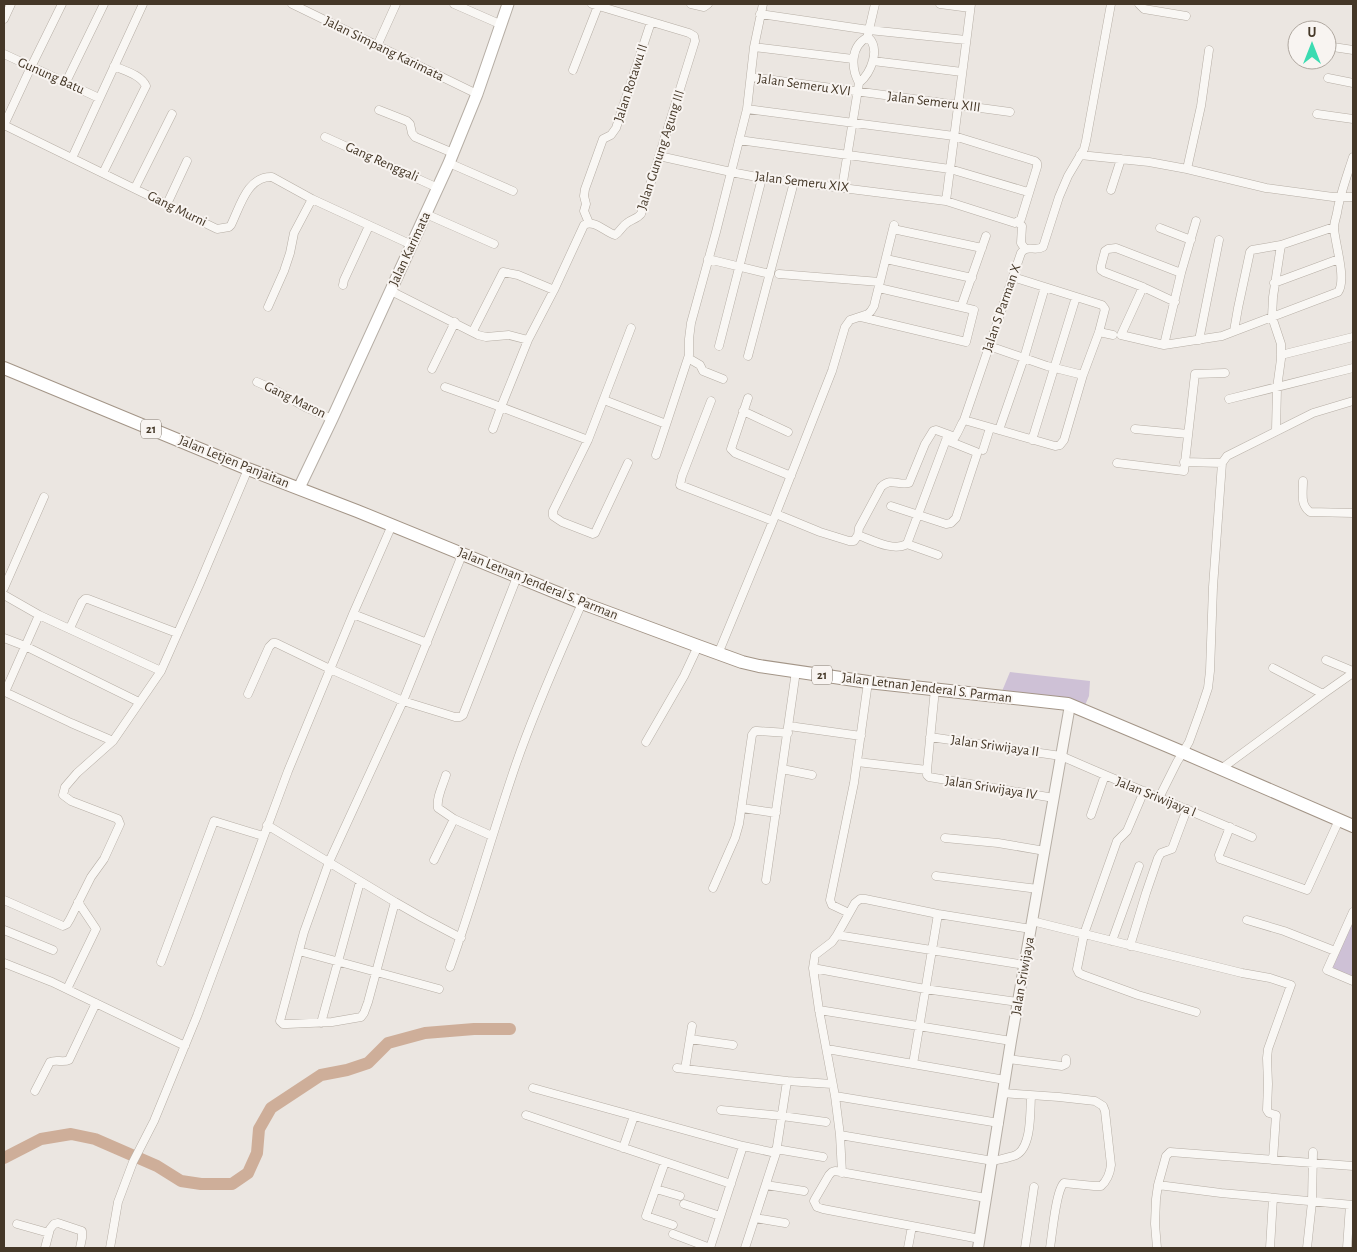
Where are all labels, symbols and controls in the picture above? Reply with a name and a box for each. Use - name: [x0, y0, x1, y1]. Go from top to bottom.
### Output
- street label: Jalan Simpang Karimata: [322, 14, 447, 84]
- north arrow: [1287, 20, 1337, 70]
- text: U: [1308, 26, 1317, 40]
- street label: Jalan Rotawu II: [612, 42, 650, 124]
- street label: Gunung Batu: [16, 55, 86, 97]
- street label: Jalan Semeru XVI: [756, 72, 852, 98]
- street label: Jalan Gunung Agung III: [635, 88, 687, 212]
- street label: Jalan Semeru XIII: [887, 89, 981, 115]
- street label: Gang Renggali: [343, 140, 421, 184]
- street label: Jalan Semeru XIX: [754, 169, 850, 195]
- street label: Gang Murni: [145, 189, 209, 229]
- street label: Jalan Karimata: [387, 209, 434, 288]
- street label: Jalan S Parman X: [980, 262, 1024, 354]
- street label: Gang Maron: [262, 379, 328, 421]
- road number: 21: [141, 419, 161, 438]
- street label: Jalan Letjen Panjaitan: [177, 433, 291, 491]
- street label: Jalan Letnan Jenderal S. Parman: [456, 545, 620, 623]
- road number: 21: [812, 666, 832, 684]
- street label: Jalan Letnan Jenderal S. Parman: [841, 671, 1013, 705]
- street label: Jalan Sriwijaya II: [950, 733, 1040, 759]
- street label: Jalan Sriwijaya IV: [944, 774, 1038, 802]
- street label: Jalan Sriwijaya I: [1114, 775, 1198, 819]
- street label: Jalan Sriwijaya: [1009, 935, 1037, 1016]

